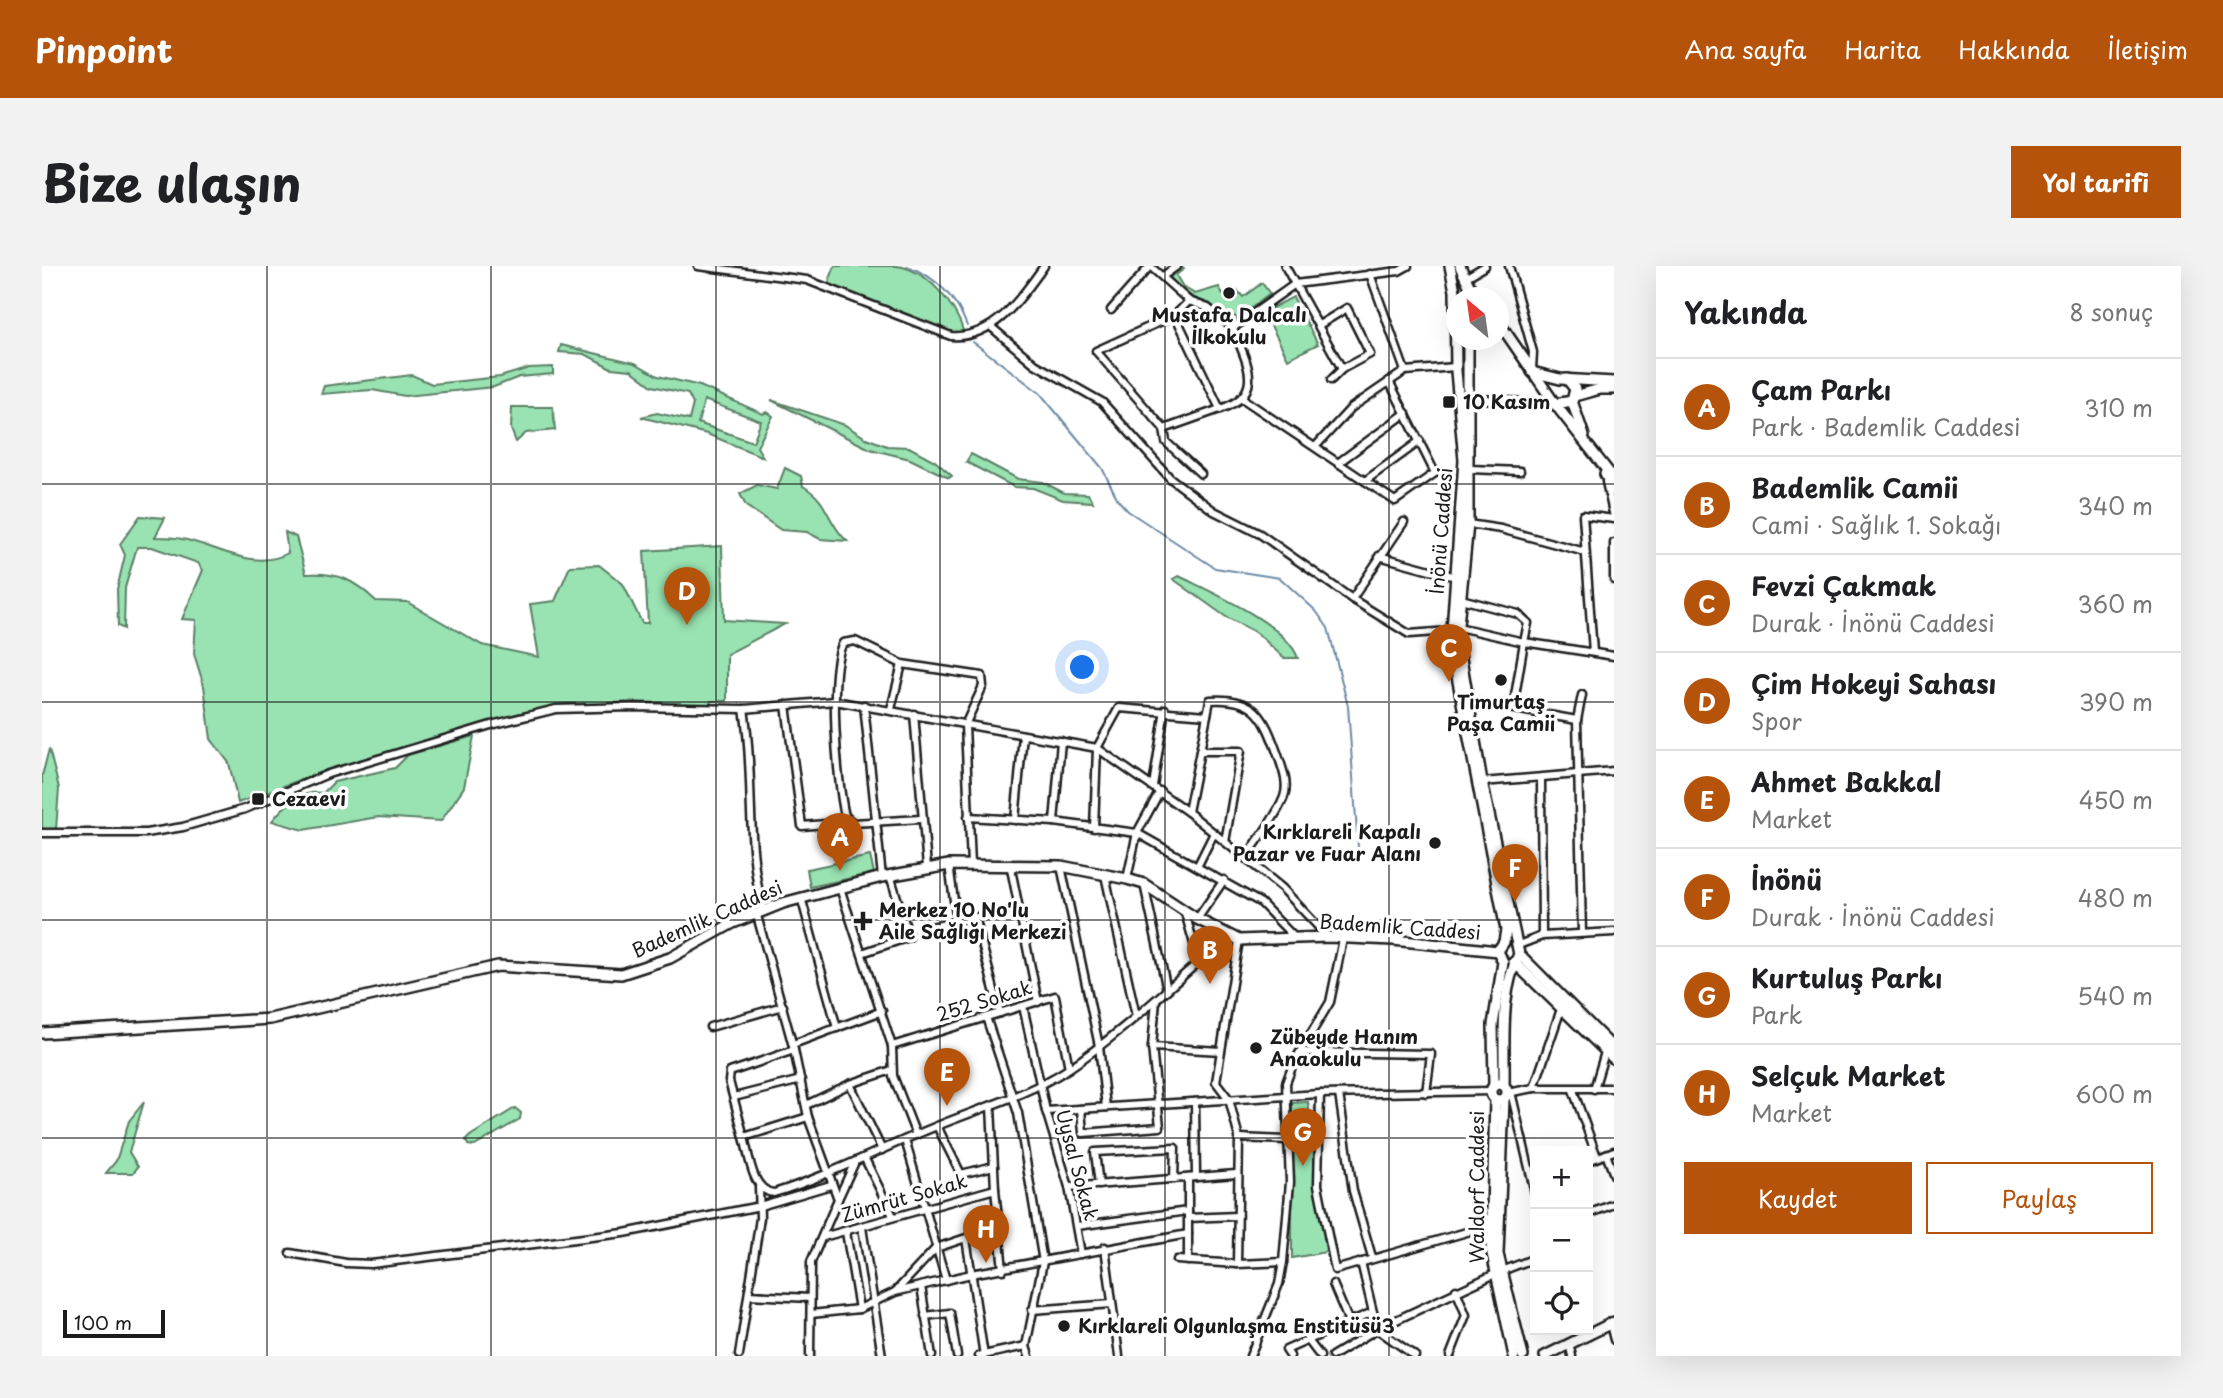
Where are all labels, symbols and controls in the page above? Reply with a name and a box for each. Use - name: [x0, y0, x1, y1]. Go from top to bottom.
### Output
- text: Pinpoint: [35, 24, 173, 74]
- text: Ana sayfa: [1685, 31, 1806, 67]
- text: Harita: [1844, 31, 1921, 67]
- text: Hakkında: [1959, 31, 2069, 67]
- text: İletişim: [2107, 31, 2188, 67]
- text: Bize ulaşın: [42, 145, 302, 219]
- button: Yol tarifi: [2011, 146, 2181, 218]
- marker: Mustafa Dalcalı İlkokulu: [1221, 285, 1237, 301]
- north arrow: [1446, 287, 1509, 350]
- text: Yakında: [1684, 289, 1807, 334]
- text: 8 sonuç: [2070, 294, 2153, 329]
- place label: Mustafa Dalcalı İlkokulu: [1151, 300, 1307, 350]
- text: Çam Parkı: [1751, 370, 1891, 409]
- place label: 10 Kasım: [1463, 387, 1550, 415]
- text: A: [1698, 390, 1716, 425]
- text: 310 m: [2084, 390, 2153, 425]
- marker: 10 Kasım: [1441, 394, 1457, 410]
- text: Park · Bademlik Caddesi: [1751, 409, 2020, 444]
- street label: İnönü Caddesi: [1422, 467, 1458, 595]
- text: Bademlik Camii: [1751, 468, 1958, 507]
- text: B: [1699, 488, 1715, 523]
- text: 340 m: [2078, 488, 2153, 523]
- text: Cami · Sağlık 1. Sokağı: [1751, 507, 2001, 542]
- text: Fevzi Çakmak: [1751, 566, 1936, 605]
- pin: D: [664, 567, 710, 625]
- text: C: [1698, 586, 1716, 621]
- text: 360 m: [2078, 586, 2153, 621]
- text: Durak · İnönü Caddesi: [1751, 605, 1995, 640]
- pin: C: [1426, 624, 1472, 682]
- your location: [1065, 650, 1099, 684]
- text: Çim Hokeyi Sahası: [1751, 664, 1996, 703]
- marker: Timurtaş Paşa Camii: [1493, 672, 1509, 688]
- text: D: [1698, 684, 1716, 719]
- text: 390 m: [2079, 684, 2153, 719]
- place label: Timurtaş Paşa Camii: [1447, 687, 1555, 737]
- text: Spor: [1751, 703, 1802, 738]
- text: Ahmet Bakkal: [1751, 762, 1942, 801]
- text: E: [1700, 782, 1714, 817]
- text: 450 m: [2079, 782, 2153, 817]
- place label: Cezaevi: [272, 784, 346, 812]
- marker: Cezaevi: [250, 791, 266, 807]
- text: Market: [1751, 801, 1832, 836]
- pin: A: [817, 813, 863, 871]
- place label: Kırklareli Kapalı Pazar ve Fuar Alanı: [1232, 817, 1421, 867]
- marker: Kırklareli Kapalı Pazar ve Fuar Alanı: [1427, 835, 1443, 851]
- pin: F: [1492, 844, 1538, 902]
- text: İnönü: [1751, 860, 1822, 899]
- street label: Bademlik Caddesi: [627, 872, 786, 964]
- text: F: [1700, 880, 1714, 915]
- text: 480 m: [2078, 880, 2153, 915]
- place label: Merkez 10 No'lu Aile Sağlığı Merkezi: [879, 895, 1066, 945]
- text: Durak · İnönü Caddesi: [1751, 899, 1995, 934]
- street label: Bademlik Caddesi: [1318, 906, 1482, 946]
- marker: Merkez 10 No'lu Aile Sağlığı Merkezi: [853, 911, 873, 931]
- pin: B: [1187, 926, 1233, 984]
- text: Kurtuluş Parkı: [1751, 958, 1942, 997]
- street label: 252 Sokak: [933, 972, 1035, 1028]
- text: G: [1698, 978, 1716, 1013]
- text: 540 m: [2077, 978, 2153, 1013]
- text: Park: [1751, 997, 1802, 1032]
- place label: Zübeyde Hanım Anaokulu: [1269, 1022, 1418, 1072]
- marker: Zübeyde Hanım Anaokulu: [1248, 1040, 1264, 1056]
- pin: E: [924, 1048, 970, 1106]
- text: Selçuk Market: [1751, 1056, 1946, 1095]
- text: H: [1698, 1076, 1716, 1111]
- text: 600 m: [2075, 1076, 2153, 1111]
- text: Market: [1751, 1095, 1832, 1130]
- street label: Uysal Sokak: [1050, 1106, 1106, 1223]
- pin: G: [1280, 1108, 1326, 1166]
- street label: Waldorf Caddesi: [1462, 1111, 1490, 1263]
- map controls: [1530, 1146, 1593, 1335]
- button: +: [1530, 1146, 1593, 1209]
- button: Kaydet: [1684, 1162, 1912, 1234]
- button: Paylaş: [1926, 1162, 2153, 1234]
- street label: Zümrüt Sokak: [837, 1166, 970, 1228]
- pin: H: [963, 1205, 1009, 1263]
- button: −: [1530, 1209, 1593, 1272]
- button: locate: [1530, 1272, 1593, 1335]
- scale bar: [63, 1307, 164, 1339]
- text: 100 m: [74, 1308, 132, 1336]
- place label: Kırklareli Olgunlaşma Enstitüsü3: [1078, 1311, 1395, 1339]
- marker: Kırklareli Olgunlaşma Enstitüsü3: [1056, 1318, 1072, 1334]

